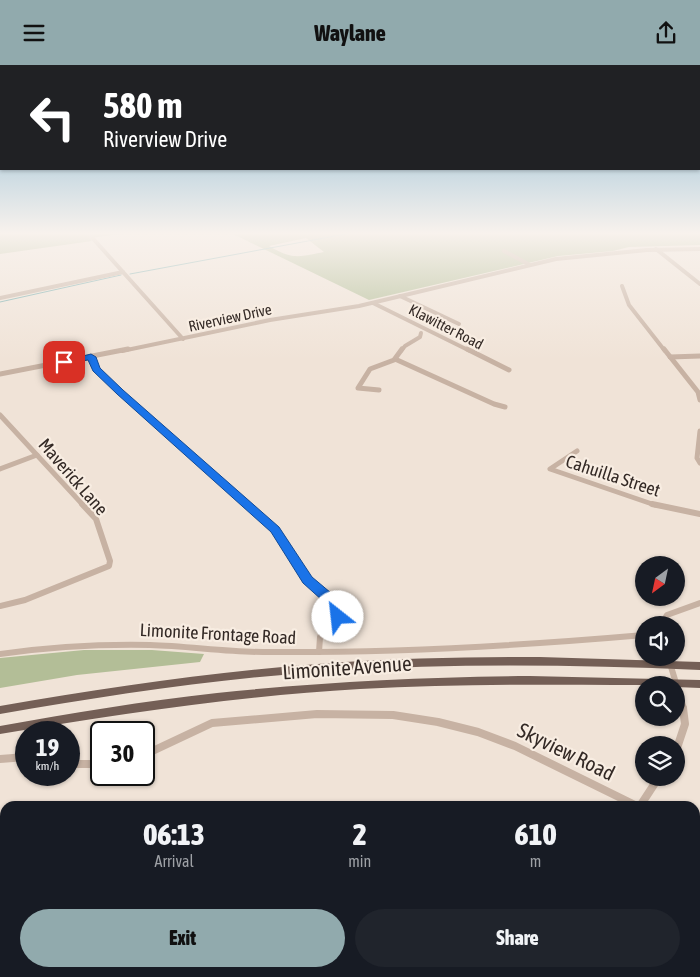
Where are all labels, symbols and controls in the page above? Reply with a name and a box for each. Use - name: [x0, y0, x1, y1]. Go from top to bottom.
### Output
- icon: menu: [20, 19, 48, 47]
- icon: share: [652, 19, 680, 47]
- text: Waylane: [314, 20, 386, 46]
- icon: left: [20, 85, 85, 150]
- text: 580 m: [103, 85, 182, 125]
- text: Riverview Drive: [103, 126, 227, 152]
- street label: Riverview Drive: [187, 300, 273, 335]
- street label: Klawitter Road: [406, 301, 486, 353]
- pin: [43, 341, 85, 383]
- icon: arrive: [50, 348, 78, 376]
- street label: Maverick Lane: [34, 434, 112, 519]
- street label: Cahuilla Street: [563, 450, 663, 501]
- north arrow: [635, 556, 685, 606]
- map controls: [635, 556, 685, 786]
- position arrow: [311, 590, 363, 642]
- button: sound: [635, 616, 685, 666]
- street label: Limonite Frontage Road: [139, 619, 297, 648]
- street label: Limonite Avenue: [282, 651, 412, 683]
- button: search: [635, 676, 685, 726]
- street label: Skyview Road: [514, 717, 619, 785]
- speed limit sign: 30: [90, 721, 155, 786]
- text: 19: [36, 733, 59, 761]
- button: layers: [635, 736, 685, 786]
- text: km/h: [36, 759, 59, 773]
- text: 06:13: [143, 817, 205, 851]
- text: 2: [353, 817, 367, 851]
- text: 610: [514, 817, 557, 851]
- text: Arrival: [155, 852, 194, 870]
- text: min: [348, 852, 371, 870]
- text: m: [530, 852, 541, 870]
- button: Exit: [20, 909, 345, 967]
- button: Share: [355, 909, 680, 967]

